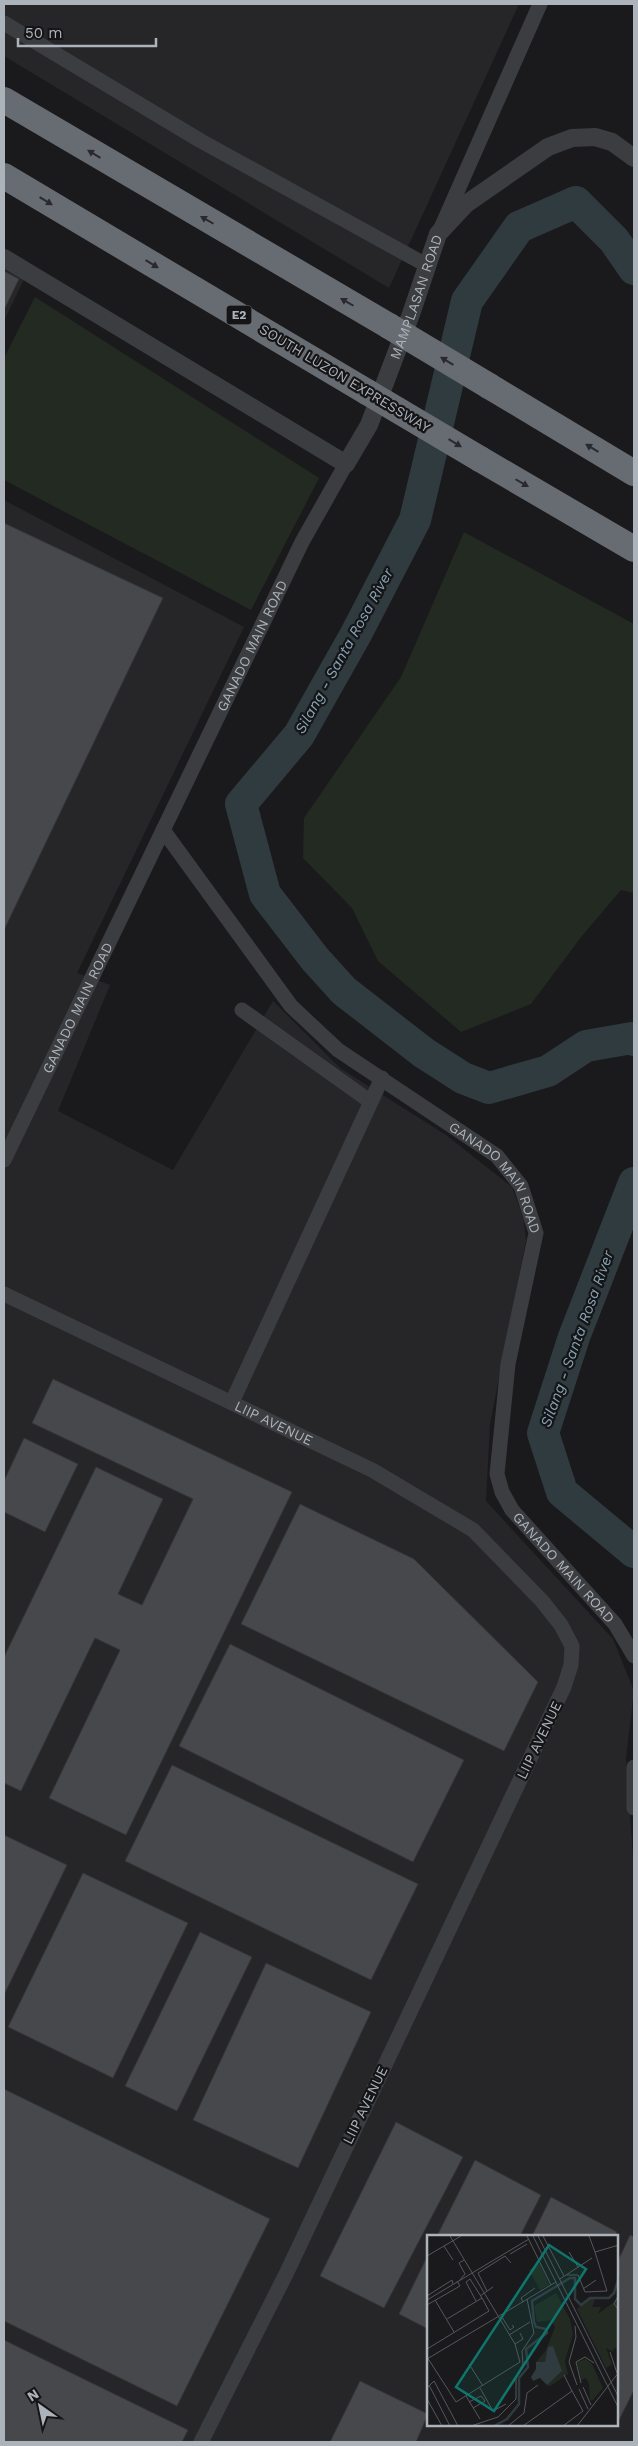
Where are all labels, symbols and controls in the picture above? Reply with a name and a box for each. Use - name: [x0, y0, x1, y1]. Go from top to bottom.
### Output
- scale bar: [18, 15, 155, 47]
- text: 50 m: [25, 24, 62, 42]
- one-way arrow: [88, 149, 101, 158]
- one-way arrow: [39, 196, 52, 205]
- one-way arrow: [200, 215, 213, 224]
- street label: MAMPLASAN ROAD: [387, 232, 445, 362]
- one-way arrow: [145, 259, 158, 268]
- one-way arrow: [341, 297, 354, 306]
- road number: E2: [226, 306, 252, 324]
- street label: SOUTH LUZON EXPRESSWAY: [257, 321, 433, 435]
- one-way arrow: [441, 357, 454, 366]
- one-way arrow: [448, 439, 461, 448]
- one-way arrow: [586, 444, 599, 453]
- one-way arrow: [515, 479, 529, 488]
- water label: Silang - Santa Rosa River: [291, 564, 398, 737]
- street label: GANADO MAIN ROAD: [214, 578, 290, 714]
- street label: GANADO MAIN ROAD: [39, 940, 116, 1076]
- street label: GANADO MAIN ROAD: [446, 1118, 544, 1235]
- water label: Silang - Santa Rosa River: [537, 1247, 618, 1430]
- street label: LIIP AVENUE: [232, 1398, 315, 1449]
- street label: GANADO MAIN ROAD: [510, 1509, 618, 1626]
- street label: LIIP AVENUE: [513, 1698, 565, 1782]
- street label: LIIP AVENUE: [339, 2063, 391, 2147]
- inset map: [427, 2235, 618, 2426]
- north arrow: [15, 2381, 65, 2431]
- text: N: [24, 2386, 42, 2405]

